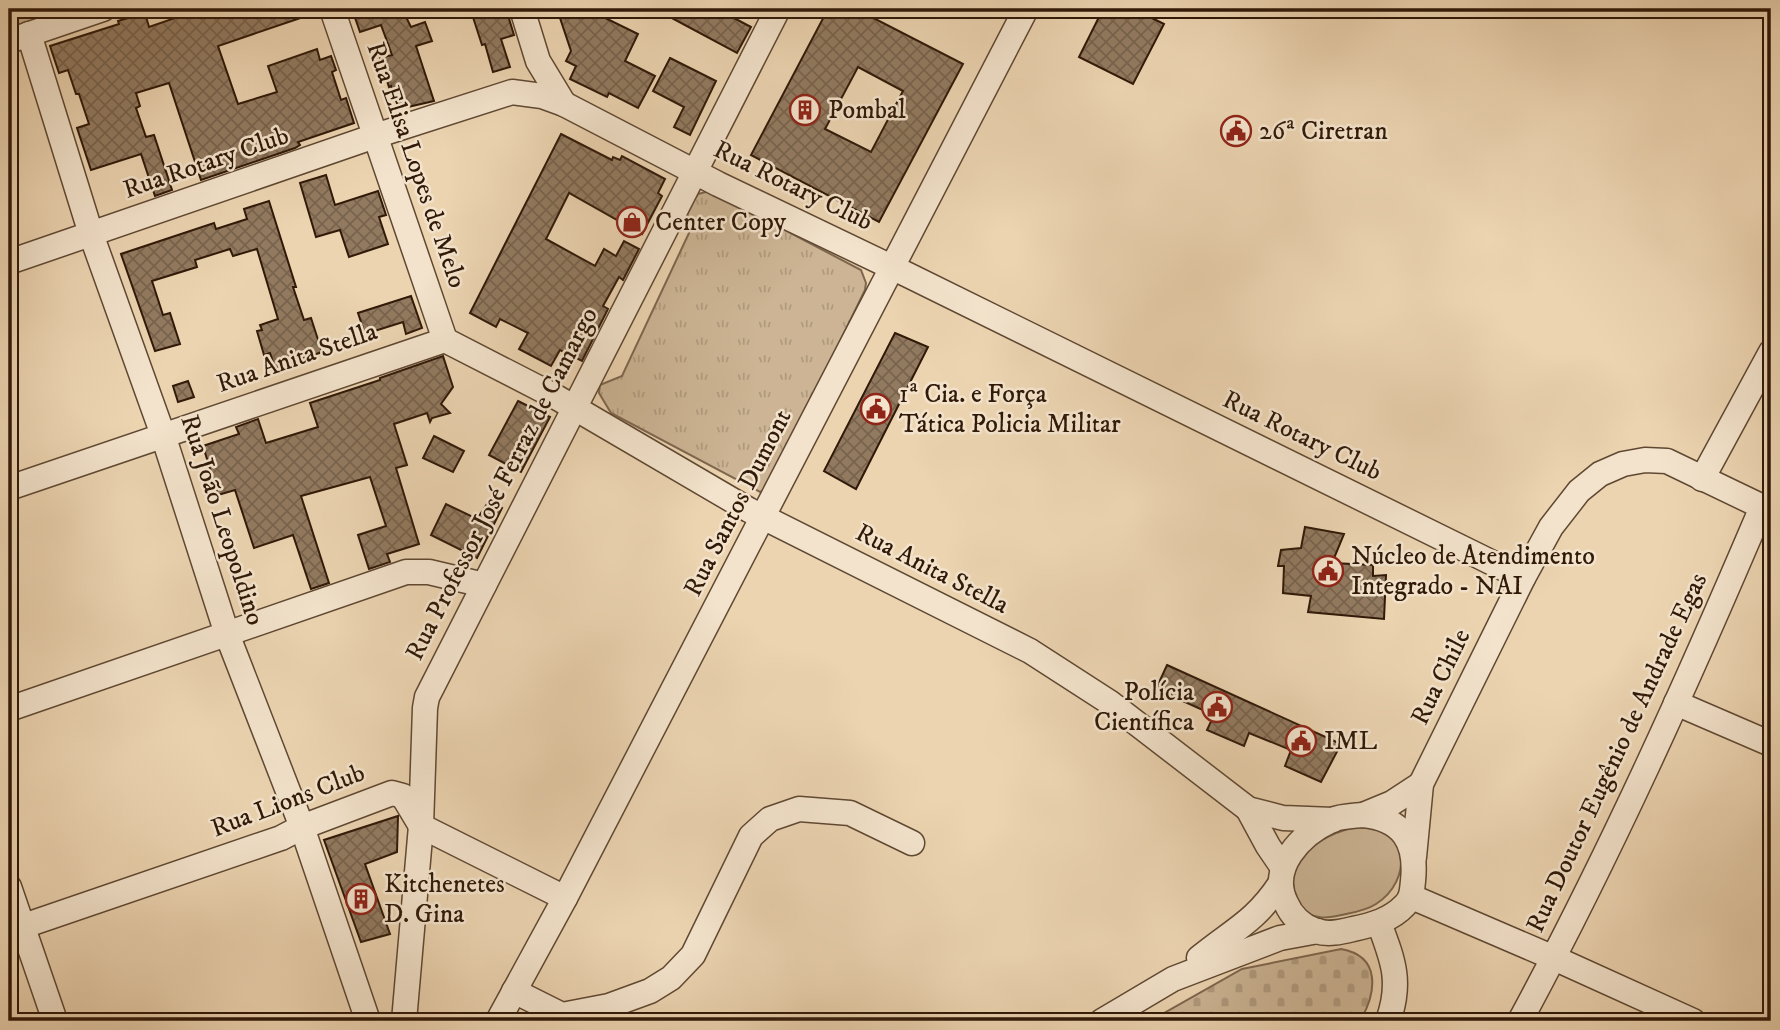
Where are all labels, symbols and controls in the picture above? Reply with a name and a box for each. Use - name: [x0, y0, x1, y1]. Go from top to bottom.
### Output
- street label: Rua Elisa Lopes de Melo: [358, 38, 474, 292]
- building icon: Pombal: [788, 93, 822, 127]
- place label: Pombal: [828, 94, 906, 127]
- public building icon: 26ª Ciretran: [1219, 114, 1253, 148]
- place label: 26ª Ciretran: [1259, 115, 1388, 148]
- street label: Rua Rotary Club: [119, 119, 293, 207]
- street label: Rua Rotary Club: [708, 133, 878, 239]
- shop icon: Center Copy: [615, 205, 649, 239]
- place label: Center Copy: [655, 206, 787, 239]
- street label: Rua Professor José Ferraz de Camargo: [398, 302, 606, 666]
- street label: Rua Anita Stella: [212, 315, 382, 401]
- place label: 1ª Cia. e Força Tática Policia Militar: [899, 378, 1121, 441]
- street label: Rua Rotary Club: [1217, 383, 1387, 489]
- public building icon: 1ª Cia. e Força Tática Policia Militar: [859, 392, 893, 426]
- street label: Rua Santos Dumont: [677, 404, 799, 602]
- street label: Rua João Leopoldino: [172, 410, 272, 630]
- street label: Rua Anita Stella: [850, 516, 1014, 622]
- place label: Núcleo de Atendimento Integrado - NAI: [1351, 540, 1595, 603]
- public building icon: Núcleo de Atendimento Integrado - NAI: [1311, 554, 1345, 588]
- street label: Rua Doutor Eugênio de Andrade Egas: [1519, 568, 1715, 938]
- street label: Rua Chile: [1404, 624, 1478, 730]
- place label: Polícia Científica: [1094, 676, 1194, 739]
- public building icon: Polícia Científica: [1200, 690, 1234, 724]
- public building icon: IML: [1284, 724, 1318, 758]
- place label: IML: [1324, 725, 1377, 758]
- street label: Rua Lions Club: [206, 757, 370, 845]
- place label: Kitchenetes D. Gina: [384, 868, 505, 931]
- building icon: Kitchenetes D. Gina: [344, 882, 378, 916]

